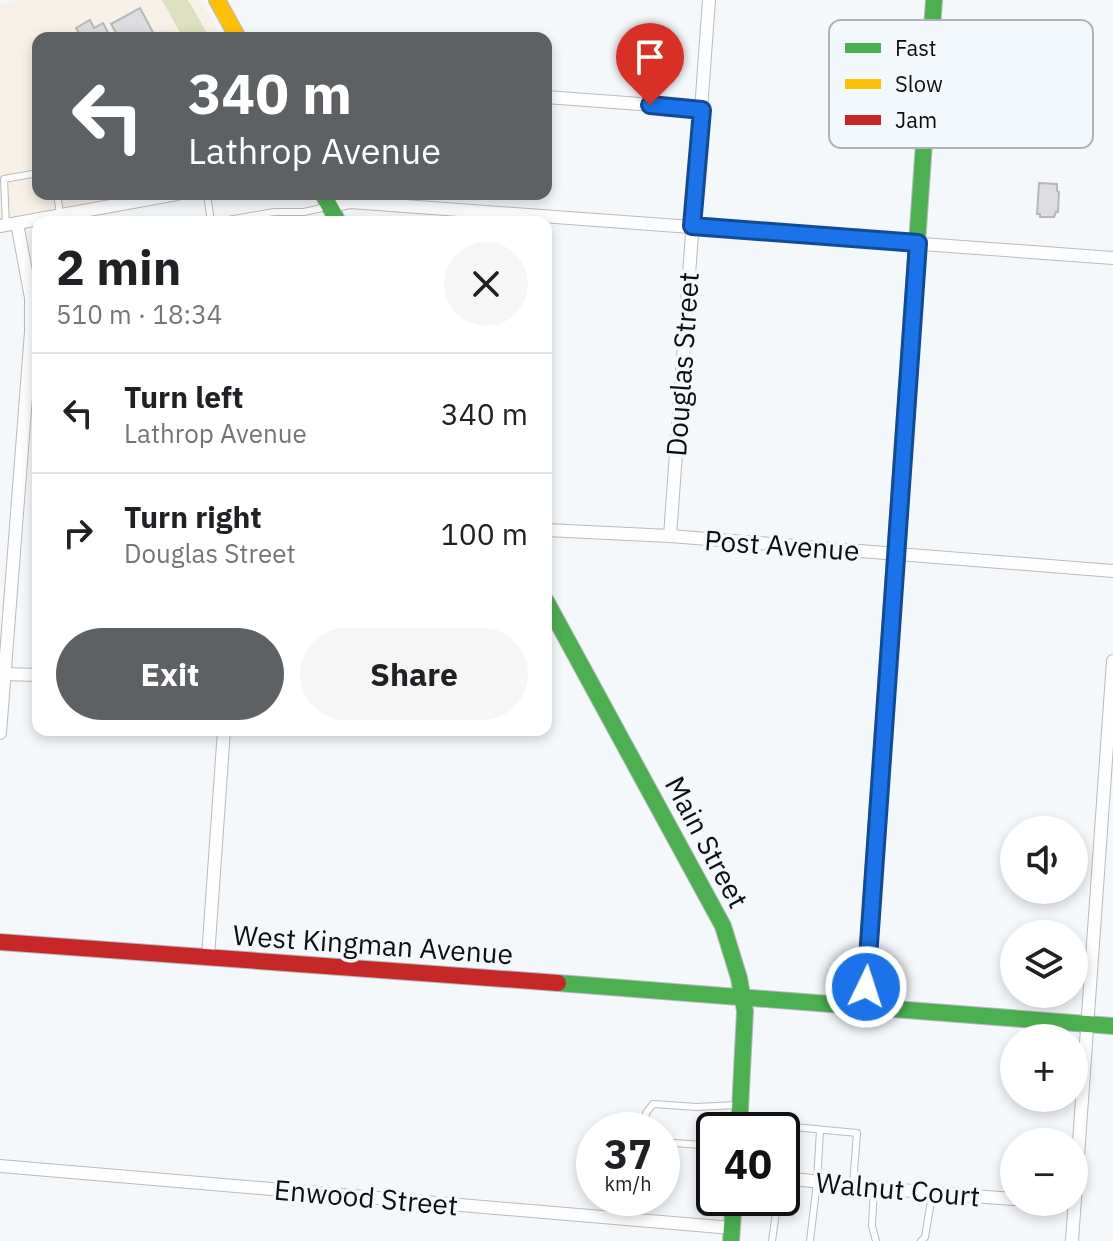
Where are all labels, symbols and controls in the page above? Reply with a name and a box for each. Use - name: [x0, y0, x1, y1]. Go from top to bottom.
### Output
- legend: [829, 20, 1093, 148]
- pin: [616, 23, 684, 105]
- text: Fast: [895, 33, 936, 62]
- icon: arrive: [628, 35, 672, 79]
- text: 340 m: [188, 57, 352, 129]
- icon: left: [56, 64, 160, 168]
- text: Slow: [895, 69, 943, 98]
- text: Jam: [895, 105, 937, 134]
- text: Lathrop Avenue: [188, 127, 441, 174]
- text: 2 min: [56, 236, 181, 298]
- button: close: [444, 242, 528, 326]
- street label: Douglas Street: [657, 271, 707, 457]
- text: 510 m · 18:34: [56, 297, 222, 331]
- text: Turn left: [124, 377, 243, 416]
- icon: left: [56, 391, 100, 435]
- text: 340 m: [441, 394, 528, 433]
- text: Lathrop Avenue: [124, 416, 307, 450]
- text: Turn right: [124, 497, 262, 536]
- icon: right: [56, 511, 100, 555]
- text: 100 m: [441, 514, 528, 553]
- street label: Post Avenue: [703, 521, 861, 569]
- text: Douglas Street: [124, 536, 296, 570]
- button: Exit: [56, 628, 284, 720]
- button: Share: [300, 628, 528, 720]
- street label: Main Street: [657, 770, 757, 914]
- map controls: [1000, 816, 1088, 1216]
- button: sound: [1000, 816, 1088, 904]
- street label: West Kingman Avenue: [232, 916, 514, 972]
- button: layers: [1000, 920, 1088, 1008]
- position arrow: [824, 945, 908, 1029]
- button: +: [1000, 1024, 1088, 1112]
- speed limit sign: 40: [696, 1112, 800, 1216]
- text: 37: [604, 1128, 652, 1180]
- button: −: [1000, 1128, 1088, 1216]
- street label: Walnut Court: [814, 1163, 982, 1215]
- text: km/h: [604, 1170, 652, 1197]
- street label: Enwood Street: [273, 1171, 459, 1223]

